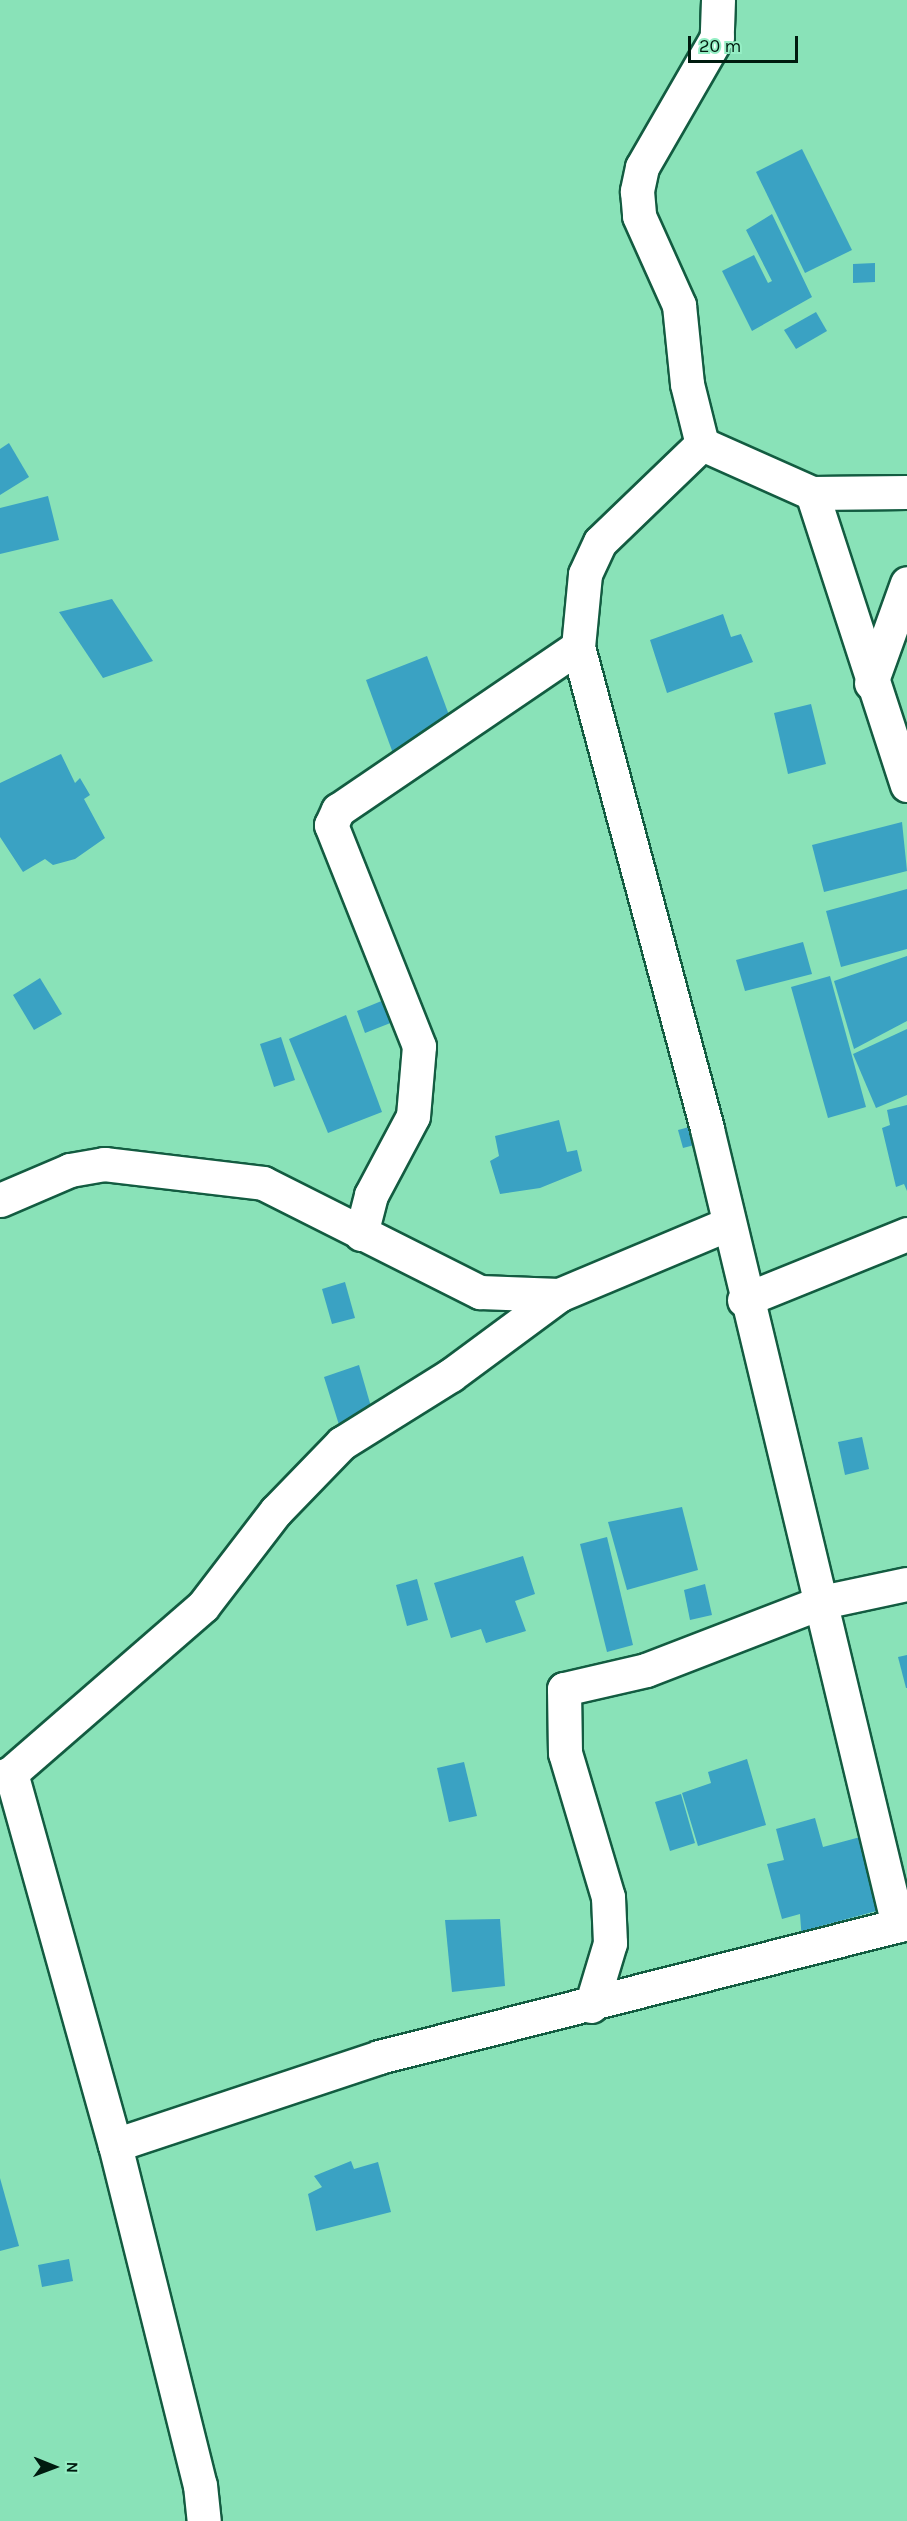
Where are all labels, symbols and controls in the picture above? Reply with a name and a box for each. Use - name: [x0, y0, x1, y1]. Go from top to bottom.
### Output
- scale bar: [691, 24, 800, 62]
- text: 20 m: [699, 35, 741, 57]
- north arrow: [24, 2437, 84, 2497]
- text: N: [63, 2461, 82, 2473]

